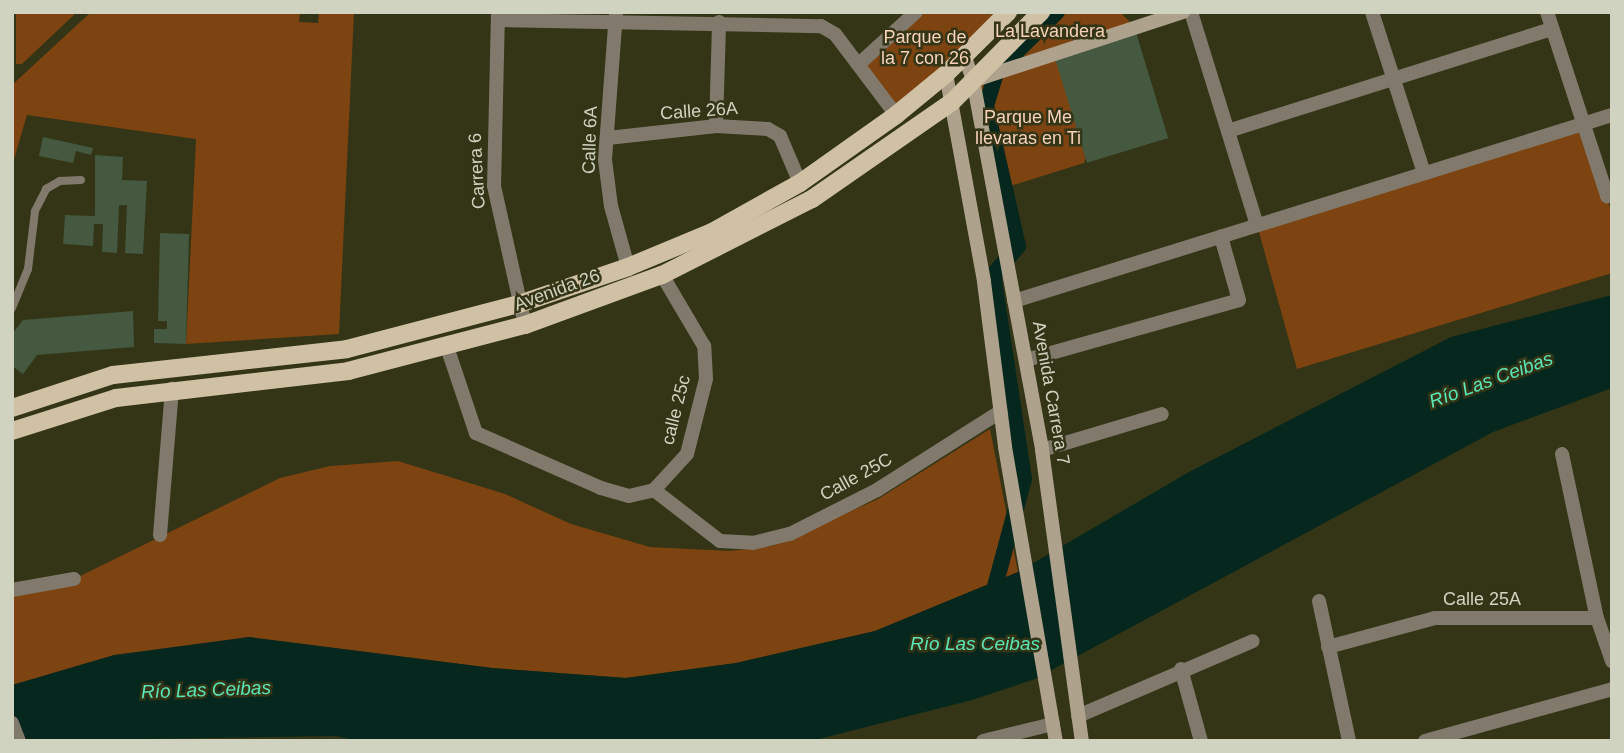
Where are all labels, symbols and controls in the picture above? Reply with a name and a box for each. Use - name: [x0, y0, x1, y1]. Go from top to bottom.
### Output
- park label: La Lavandera: [995, 20, 1105, 42]
- park label: Parque de la 7 con 26: [881, 27, 969, 70]
- street label: Calle 26A: [659, 98, 739, 124]
- street label: Calle 6A: [578, 106, 602, 174]
- park label: Parque Me llevaras en Ti: [975, 107, 1081, 150]
- street label: Carrera 6: [464, 132, 490, 210]
- street label: Avenida 26: [511, 265, 603, 315]
- street label: Avenida Carrera 7: [1028, 319, 1074, 467]
- water label: Río Las Ceibas: [1426, 347, 1556, 413]
- street label: calle 25c: [657, 373, 695, 447]
- street label: Calle 25C: [816, 448, 896, 506]
- street label: Calle 25A: [1443, 588, 1521, 610]
- water label: Río Las Ceibas: [910, 633, 1040, 655]
- water label: Río Las Ceibas: [141, 676, 271, 704]

